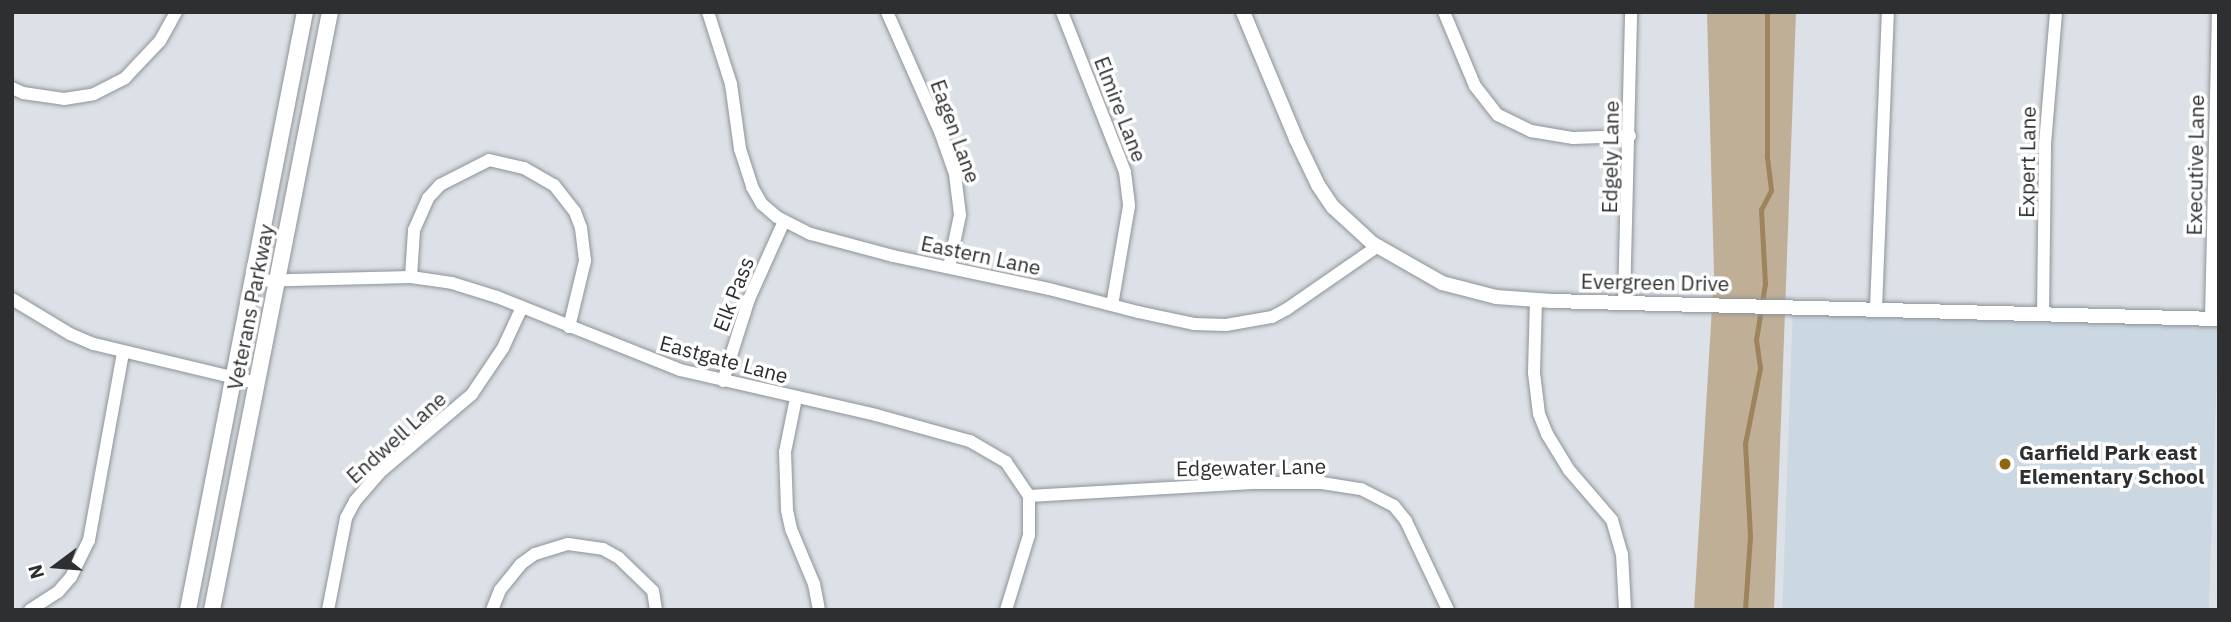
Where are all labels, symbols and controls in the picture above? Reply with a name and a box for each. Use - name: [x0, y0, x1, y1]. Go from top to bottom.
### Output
- street label: Elmire Lane: [1089, 53, 1153, 165]
- street label: Eagen Lane: [926, 76, 986, 186]
- street label: Executive Lane: [2181, 94, 2209, 236]
- street label: Edgely Lane: [1596, 100, 1624, 214]
- street label: Expert Lane: [2013, 106, 2041, 218]
- street label: Veterans Parkway: [222, 222, 278, 392]
- street label: Eastern Lane: [919, 230, 1043, 280]
- street label: Elk Pass: [707, 253, 759, 335]
- street label: Evergreen Drive: [1581, 268, 1729, 296]
- street label: Eastgate Lane: [657, 330, 791, 388]
- street label: Endwell Lane: [341, 386, 451, 488]
- place label: Garfield Park east Elementary School: [2019, 439, 2204, 489]
- street label: Edgewater Lane: [1176, 453, 1326, 481]
- marker: Garfield Park east Elementary School: [1997, 456, 2013, 472]
- north arrow: [21, 531, 91, 601]
- text: N: [22, 562, 49, 582]

